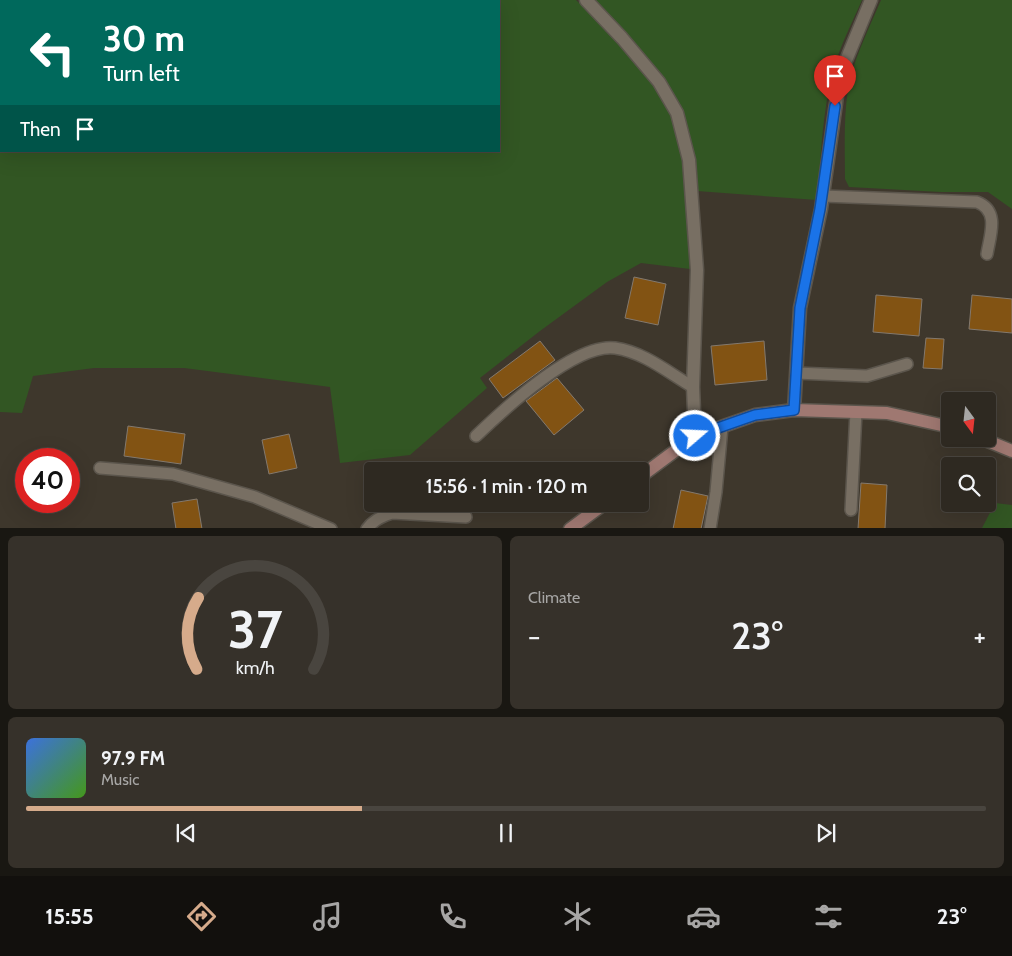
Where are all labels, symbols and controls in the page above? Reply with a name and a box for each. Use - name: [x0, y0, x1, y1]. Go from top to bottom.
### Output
- text: 30 m: [103, 17, 185, 60]
- icon: left: [20, 20, 85, 85]
- pin: [814, 55, 856, 106]
- text: Turn left: [103, 60, 180, 87]
- icon: arrive: [821, 62, 849, 90]
- icon: arrive: [71, 115, 99, 143]
- text: Then: [20, 118, 61, 141]
- north arrow: [941, 392, 996, 448]
- map controls: [941, 392, 996, 512]
- position arrow: [668, 409, 720, 461]
- speed limit sign: 40: [15, 448, 80, 513]
- button: search: [941, 457, 996, 512]
- text: 15:56 · 1 min · 120 m: [426, 475, 587, 498]
- text: Climate: [528, 588, 580, 607]
- text: 37: [228, 598, 283, 661]
- text: 23°: [731, 612, 783, 659]
- text: −: [528, 619, 540, 653]
- text: +: [974, 619, 986, 653]
- text: km/h: [235, 657, 275, 678]
- text: 97.9 FM: [101, 747, 165, 770]
- text: Music: [101, 770, 139, 789]
- icon: previous: [172, 819, 200, 847]
- icon: pause: [492, 819, 520, 847]
- icon: next: [812, 819, 840, 847]
- icon: directions: [184, 899, 219, 934]
- icon: music: [310, 899, 345, 934]
- icon: phone: [435, 899, 470, 934]
- icon: climate: [560, 899, 595, 934]
- icon: car: [686, 899, 721, 934]
- icon: filters: [811, 899, 846, 934]
- text: 15:55: [45, 903, 94, 930]
- text: 23°: [937, 903, 967, 930]

